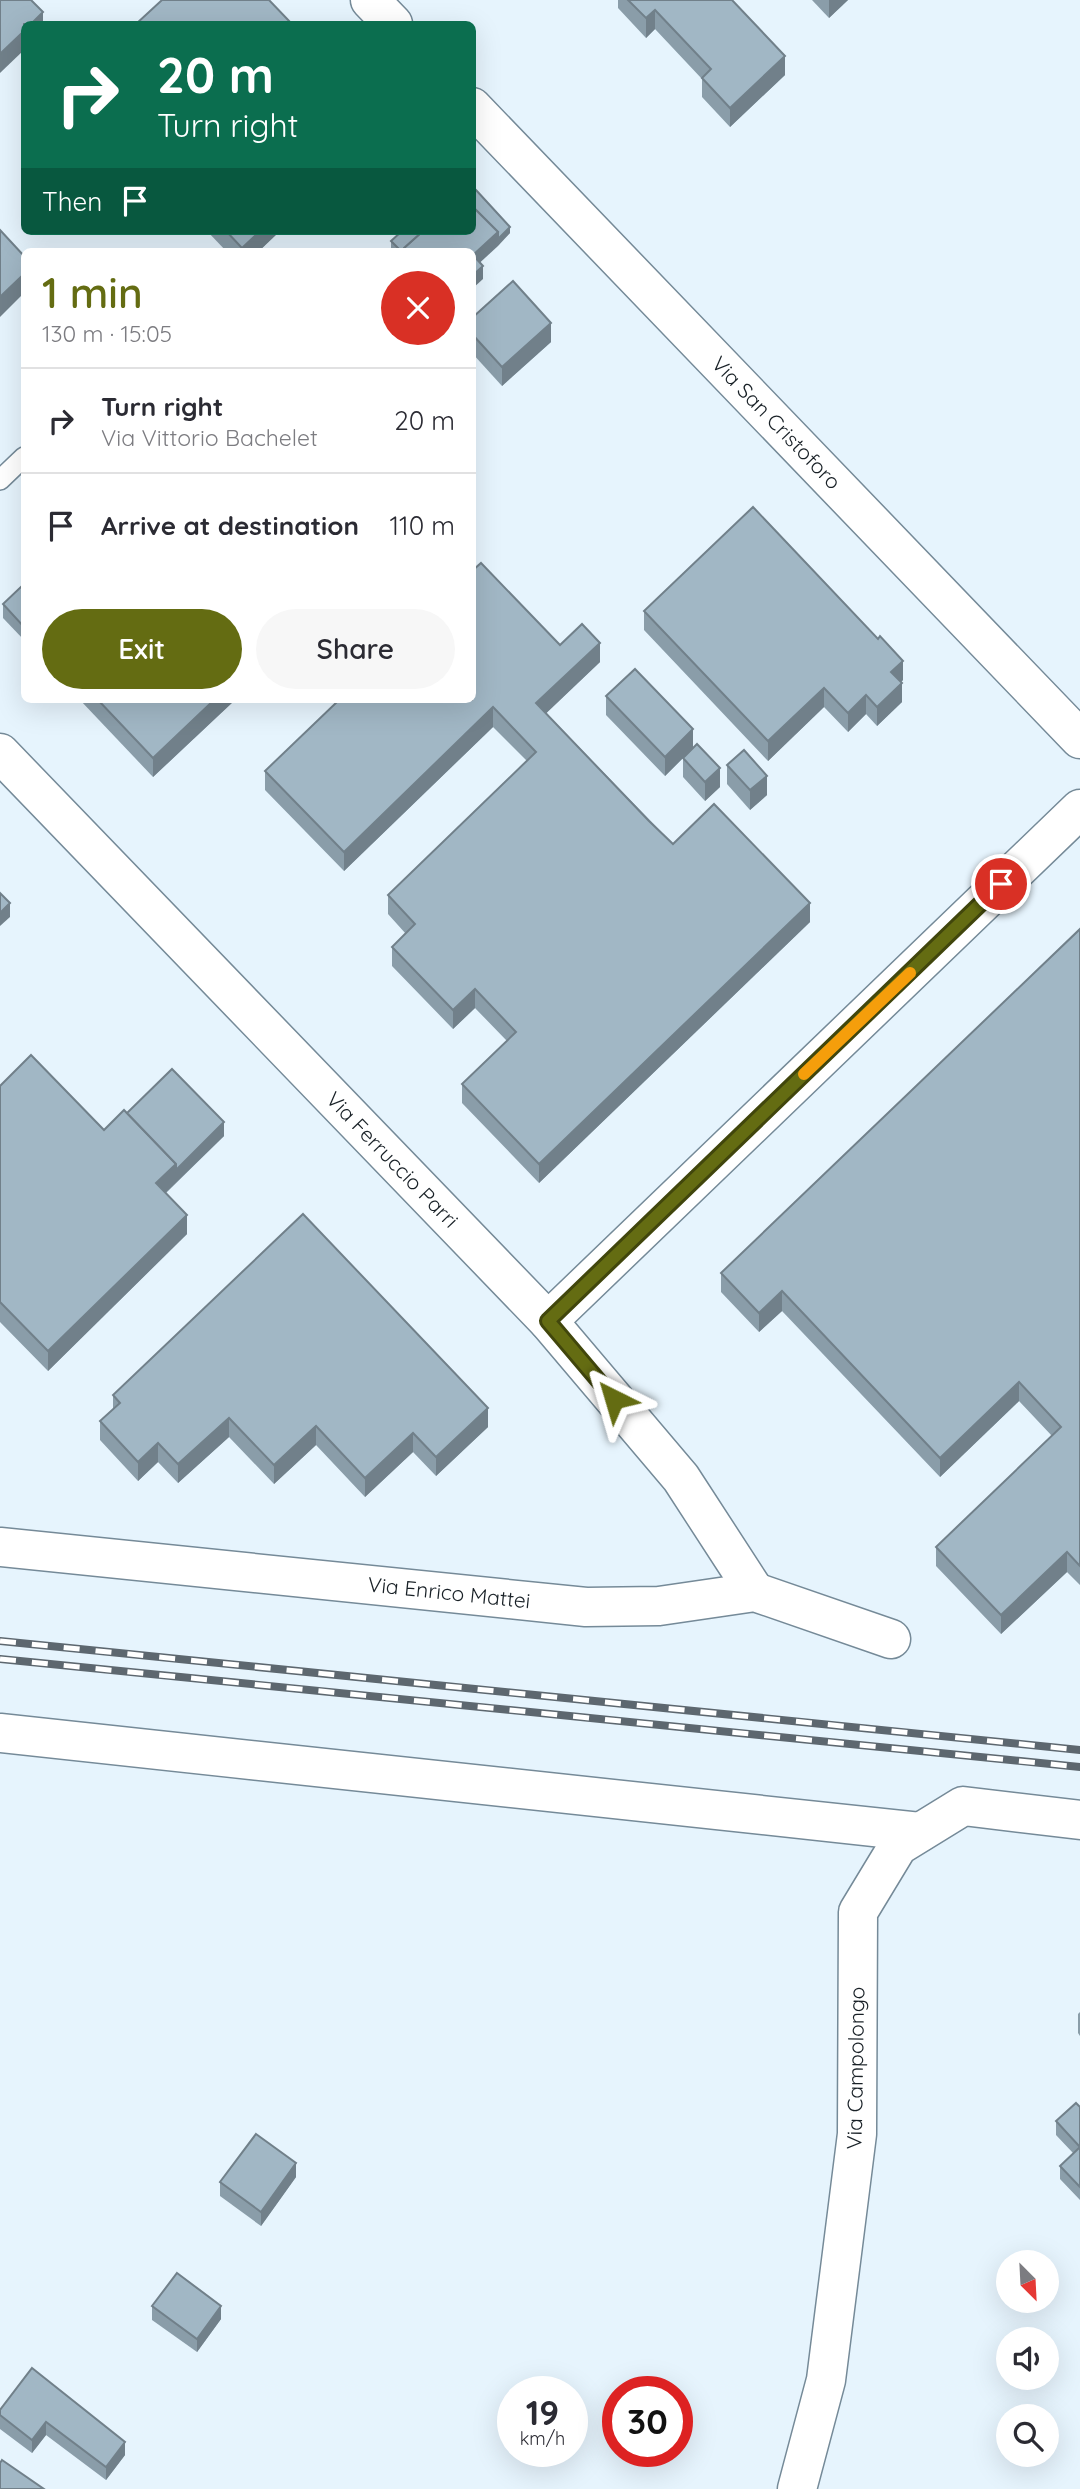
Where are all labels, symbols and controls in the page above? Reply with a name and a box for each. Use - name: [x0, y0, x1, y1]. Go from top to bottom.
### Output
- text: 20 m: [157, 44, 274, 105]
- icon: right: [42, 49, 133, 140]
- text: Turn right: [157, 105, 298, 145]
- icon: arrive: [116, 182, 154, 220]
- text: Then: [42, 185, 102, 218]
- text: 1 min: [42, 266, 143, 319]
- button: close: [381, 271, 455, 345]
- text: 130 m · 15:05: [42, 319, 172, 348]
- street label: Via San Cristoforo: [707, 350, 847, 494]
- text: Turn right: [101, 390, 223, 423]
- icon: right: [42, 402, 80, 440]
- text: 20 m: [394, 404, 455, 437]
- text: Via Vittorio Bachelet: [101, 423, 318, 452]
- icon: arrive: [42, 507, 80, 545]
- text: Arrive at destination: [101, 509, 359, 542]
- text: 110 m: [389, 509, 455, 542]
- button: Exit: [42, 609, 242, 689]
- button: Share: [256, 609, 455, 689]
- pin: [971, 854, 1031, 914]
- icon: arrive: [982, 865, 1020, 903]
- street label: Via Ferruccio Parri: [321, 1086, 464, 1233]
- position arrow: [577, 1362, 651, 1436]
- street label: Via Enrico Mattei: [366, 1571, 532, 1613]
- street label: Via Campolongo: [841, 1986, 869, 2150]
- north arrow: [996, 2250, 1059, 2314]
- map controls: [996, 2250, 1059, 2467]
- button: sound: [996, 2327, 1059, 2390]
- speed limit sign: 30: [602, 2376, 693, 2467]
- text: 19: [526, 2390, 559, 2434]
- button: search: [996, 2404, 1059, 2467]
- text: km/h: [520, 2427, 565, 2450]

